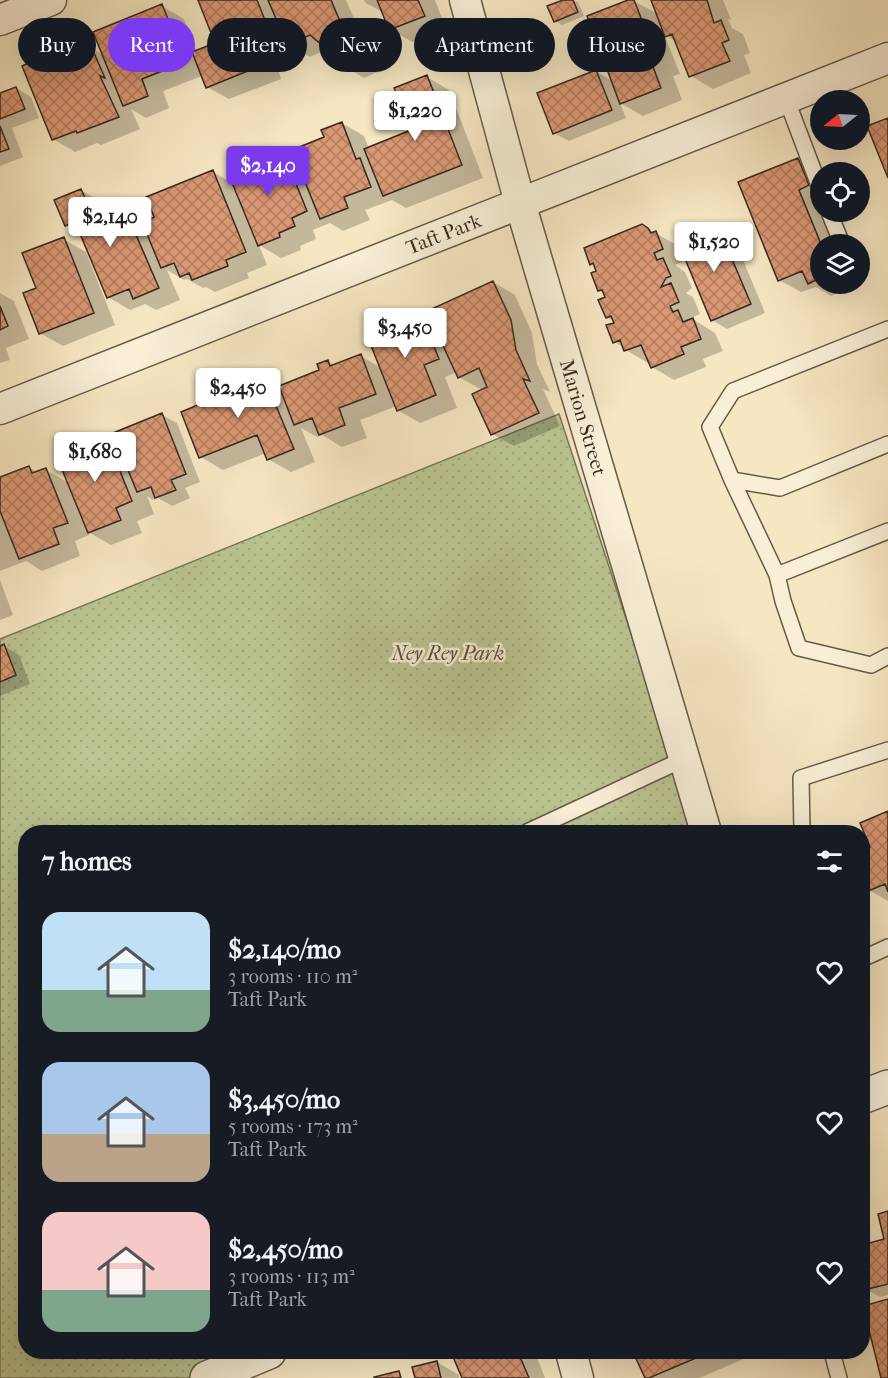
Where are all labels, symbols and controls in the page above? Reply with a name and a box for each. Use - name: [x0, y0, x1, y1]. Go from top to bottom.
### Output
- chip: Buy: [18, 18, 96, 72]
- chip: Rent: [108, 18, 195, 72]
- chip: Filters: [207, 18, 307, 72]
- chip: New: [319, 18, 402, 72]
- chip: Apartment: [414, 18, 555, 72]
- chip: House: [567, 18, 666, 72]
- north arrow: [810, 90, 870, 150]
- map controls: [810, 90, 870, 294]
- pin: $1,220: [366, 91, 464, 142]
- text: $1,220: [388, 99, 442, 122]
- pin: $2,140: [219, 146, 317, 197]
- text: $2,140: [240, 154, 296, 177]
- button: locate: [810, 162, 870, 222]
- pin: $2,140: [61, 197, 159, 248]
- text: $2,140: [82, 205, 138, 228]
- street label: Taft Park: [403, 209, 485, 259]
- pin: $1,520: [665, 222, 763, 273]
- text: $1,520: [688, 230, 740, 253]
- button: layers: [810, 234, 870, 294]
- pin: $3,450: [356, 308, 454, 359]
- text: $3,450: [378, 316, 432, 339]
- street label: Marion Street: [555, 357, 611, 479]
- pin: $2,450: [189, 368, 287, 419]
- text: $2,450: [210, 376, 266, 399]
- pin: $1,680: [46, 432, 144, 483]
- text: $1,680: [68, 440, 122, 463]
- park label: Ney Rey Park: [391, 642, 504, 665]
- icon: filters: [813, 845, 846, 878]
- text: 7 homes: [42, 846, 132, 877]
- text: $2,140/mo: [228, 934, 341, 965]
- icon: home: [90, 936, 162, 1008]
- icon: heart: [813, 956, 846, 989]
- text: 3 rooms · 110 m²: [228, 965, 357, 988]
- text: Taft Park: [228, 988, 307, 1011]
- text: $3,450/mo: [228, 1084, 340, 1115]
- icon: home: [90, 1086, 162, 1158]
- icon: heart: [813, 1106, 846, 1139]
- text: 5 rooms · 173 m²: [228, 1115, 358, 1138]
- text: Taft Park: [228, 1138, 307, 1161]
- text: $2,450/mo: [228, 1234, 343, 1265]
- icon: home: [90, 1236, 162, 1308]
- icon: heart: [813, 1256, 846, 1289]
- text: 3 rooms · 113 m²: [228, 1265, 355, 1288]
- text: Taft Park: [228, 1288, 307, 1311]

